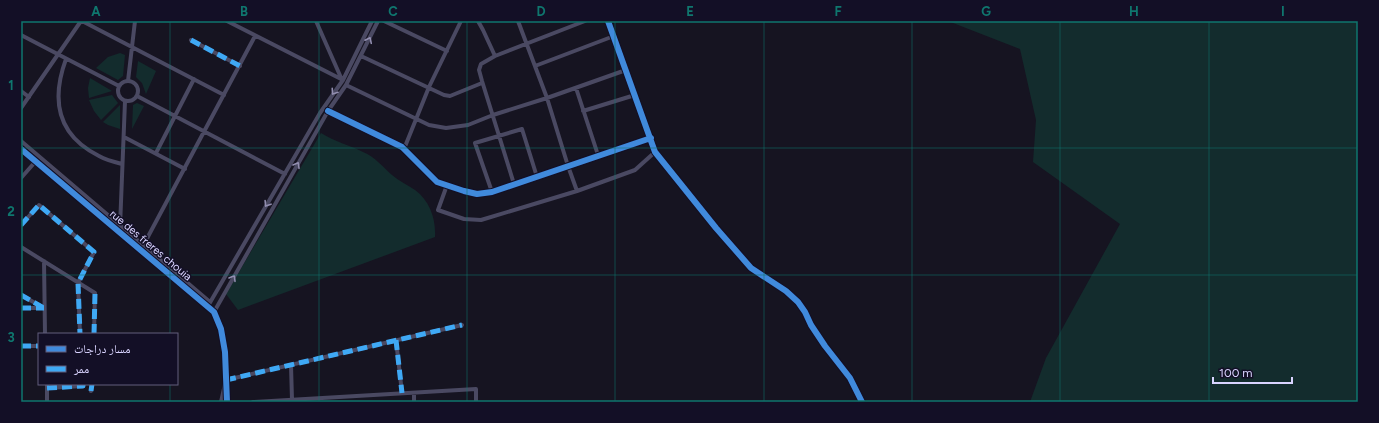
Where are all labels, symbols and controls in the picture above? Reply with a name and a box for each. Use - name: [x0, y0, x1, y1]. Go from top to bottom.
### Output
- text: A: [91, 4, 101, 19]
- text: B: [240, 4, 248, 19]
- text: C: [388, 4, 398, 19]
- text: D: [536, 4, 546, 19]
- text: E: [686, 4, 694, 19]
- text: F: [834, 4, 842, 19]
- text: G: [981, 4, 991, 19]
- text: H: [1129, 4, 1139, 19]
- text: I: [1281, 4, 1285, 19]
- one-way arrow: [364, 37, 372, 44]
- text: 1: [8, 78, 14, 93]
- one-way arrow: [332, 88, 339, 95]
- one-way arrow: [293, 162, 300, 169]
- one-way arrow: [265, 200, 272, 207]
- text: 2: [7, 204, 15, 219]
- street label: rue des freres chouia: [107, 207, 194, 283]
- one-way arrow: [228, 275, 235, 282]
- text: 3: [7, 330, 15, 345]
- legend: [38, 333, 178, 385]
- text: مسار دراجات: [74, 342, 130, 356]
- scale bar: [1213, 359, 1292, 385]
- text: ممر: [73, 362, 89, 376]
- text: 100 m: [1219, 366, 1253, 380]

